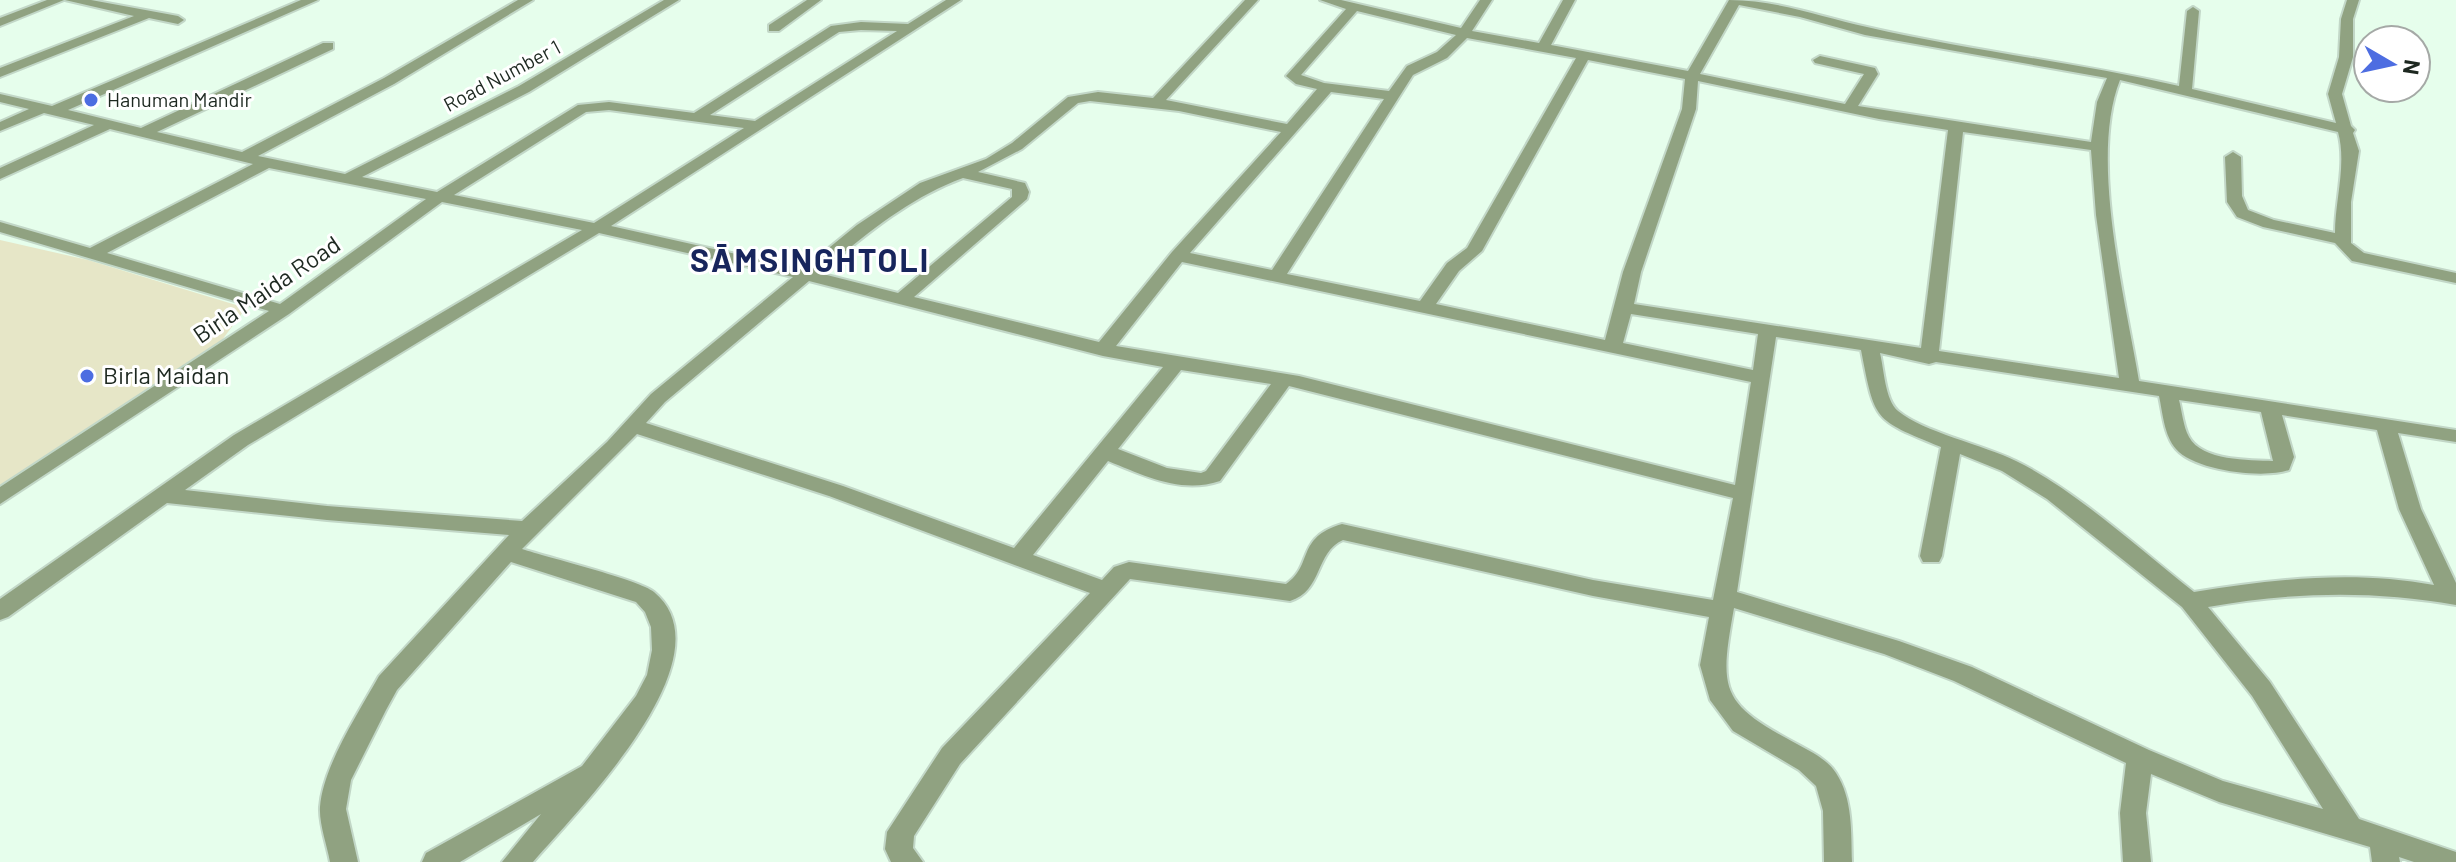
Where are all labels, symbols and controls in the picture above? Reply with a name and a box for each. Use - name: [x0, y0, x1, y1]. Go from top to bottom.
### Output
- north arrow: [2352, 24, 2432, 104]
- street label: Road Number 1: [439, 34, 564, 116]
- text: N: [2399, 58, 2427, 77]
- place label: Hanuman Mandir: [107, 87, 252, 111]
- marker: Hanuman Mandir: [82, 91, 100, 109]
- street label: Birla Maida Road: [187, 229, 345, 349]
- district label: SĀMSINGHTOLI: [690, 240, 930, 278]
- place label: Birla Maidan: [103, 360, 229, 389]
- marker: Birla Maidan: [78, 367, 96, 385]

